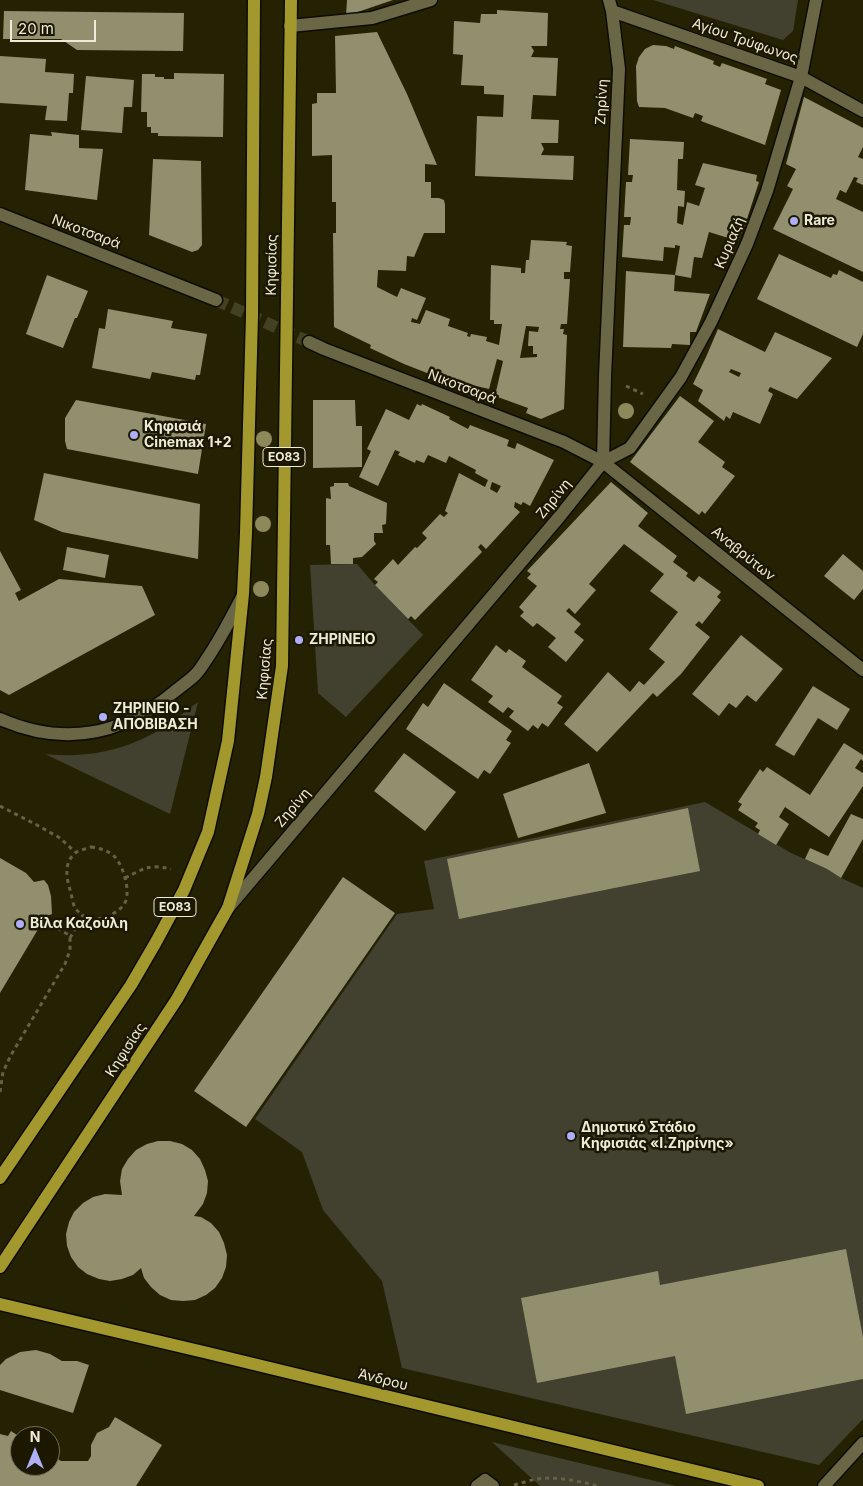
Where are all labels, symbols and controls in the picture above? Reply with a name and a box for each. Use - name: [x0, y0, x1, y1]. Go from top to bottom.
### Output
- scale bar: [12, 10, 99, 42]
- street label: Αγίου Τρύφωνος: [690, 15, 800, 67]
- text: 20 m: [18, 19, 54, 38]
- street label: Ζηρίνη: [592, 79, 612, 125]
- street label: Νικοτσαρά: [49, 211, 123, 253]
- place label: Rare: [804, 213, 835, 229]
- street label: Κυριαζή: [712, 214, 748, 272]
- marker: Rare: [788, 215, 800, 227]
- street label: Κηφισίας: [263, 234, 281, 296]
- street label: Νικοτσαρά: [425, 366, 499, 408]
- place label: Κηφισιά Cinemax 1+2: [144, 419, 232, 452]
- marker: Κηφισιά Cinemax 1+2: [128, 429, 140, 441]
- road number: ΕΟ83: [263, 448, 305, 467]
- street label: Ζηρίνη: [533, 476, 575, 522]
- street label: Αναβρύτων: [708, 523, 778, 585]
- place label: ΖΗΡΙΝΕΙΟ: [309, 632, 376, 648]
- marker: ΖΗΡΙΝΕΙΟ: [293, 634, 305, 646]
- street label: Κηφισίας: [254, 638, 276, 700]
- place label: ΖΗΡΙΝΕΙΟ - ΑΠΟΒΙΒΑΣΗ: [113, 701, 198, 734]
- marker: ΖΗΡΙΝΕΙΟ - ΑΠΟΒΙΒΑΣΗ: [97, 711, 109, 723]
- street label: Ζηρίνη: [272, 785, 314, 831]
- road number: ΕΟ83: [154, 898, 196, 916]
- place label: Βίλα Καζούλη: [30, 916, 128, 932]
- marker: Βίλα Καζούλη: [14, 918, 26, 930]
- street label: Κηφισίας: [102, 1020, 150, 1080]
- place label: Δημοτικό Στάδιο Κηφισιάς «Ι.Ζηρίνης»: [581, 1120, 734, 1152]
- marker: Δημοτικό Στάδιο Κηφισιάς «Ι.Ζηρίνης»: [565, 1130, 577, 1142]
- street label: Άνδρου: [357, 1366, 409, 1394]
- north arrow: [10, 1426, 60, 1476]
- text: N: [30, 1428, 40, 1445]

